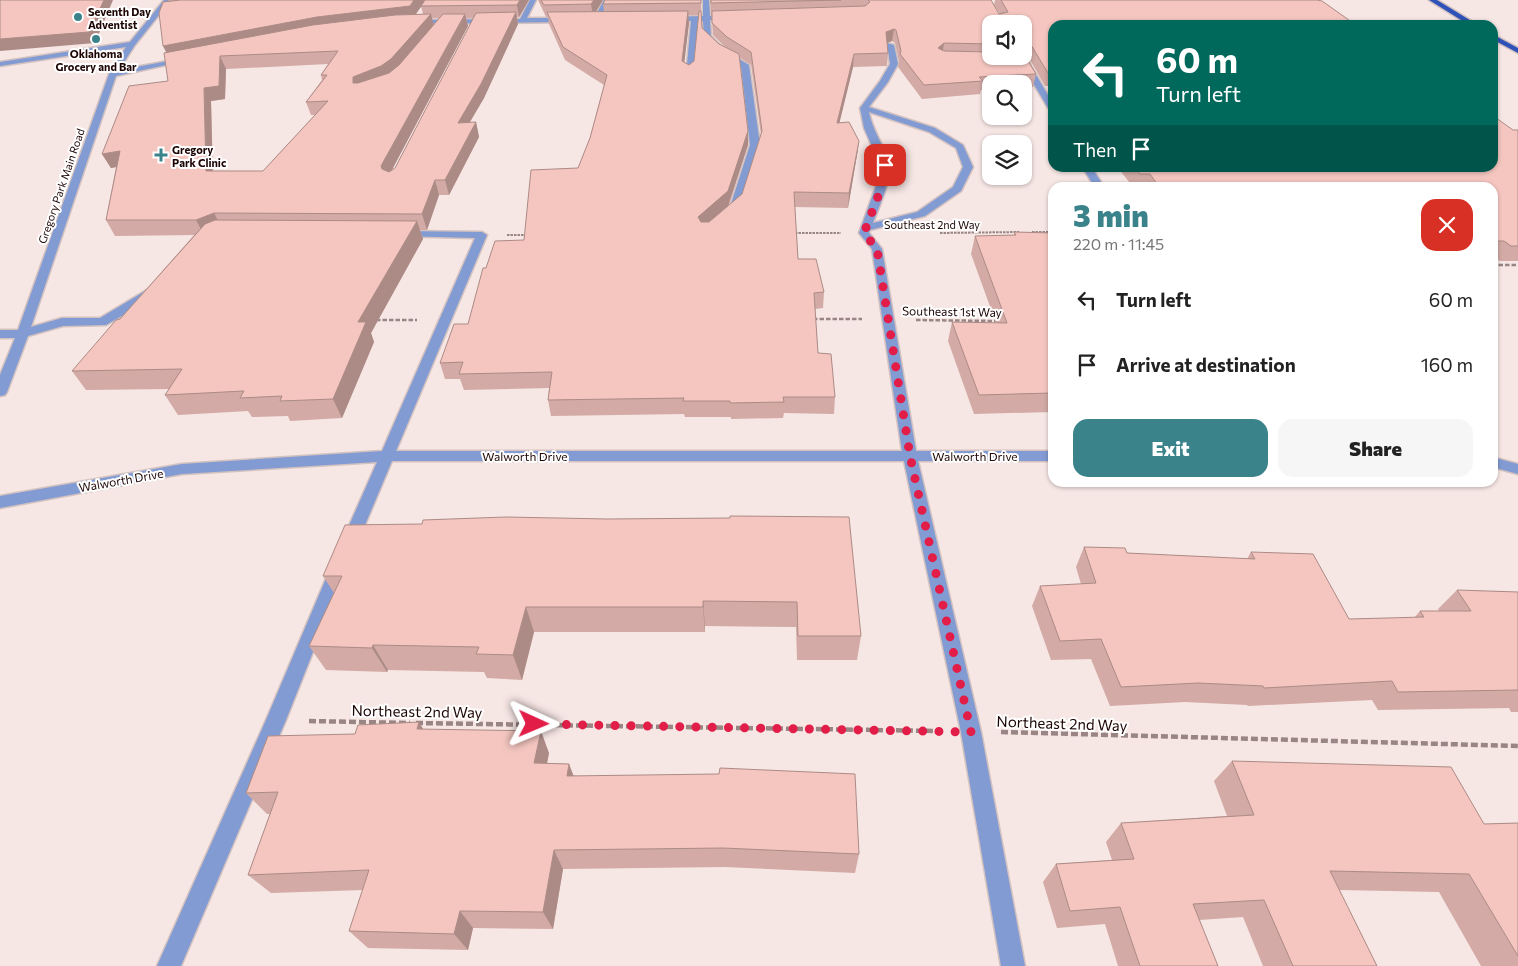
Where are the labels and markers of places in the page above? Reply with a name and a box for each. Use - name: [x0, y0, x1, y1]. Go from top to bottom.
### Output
- place label: Seventh Day Adventist: [88, 5, 151, 31]
- marker: Seventh Day Adventist: [72, 11, 84, 23]
- marker: Oklahoma Grocery and Bar: [90, 33, 102, 45]
- place label: Oklahoma Grocery and Bar: [55, 47, 137, 73]
- place label: Gregory Park Clinic: [172, 143, 226, 169]
- pin: [864, 144, 906, 186]
- marker: Gregory Park Clinic: [154, 148, 168, 162]

